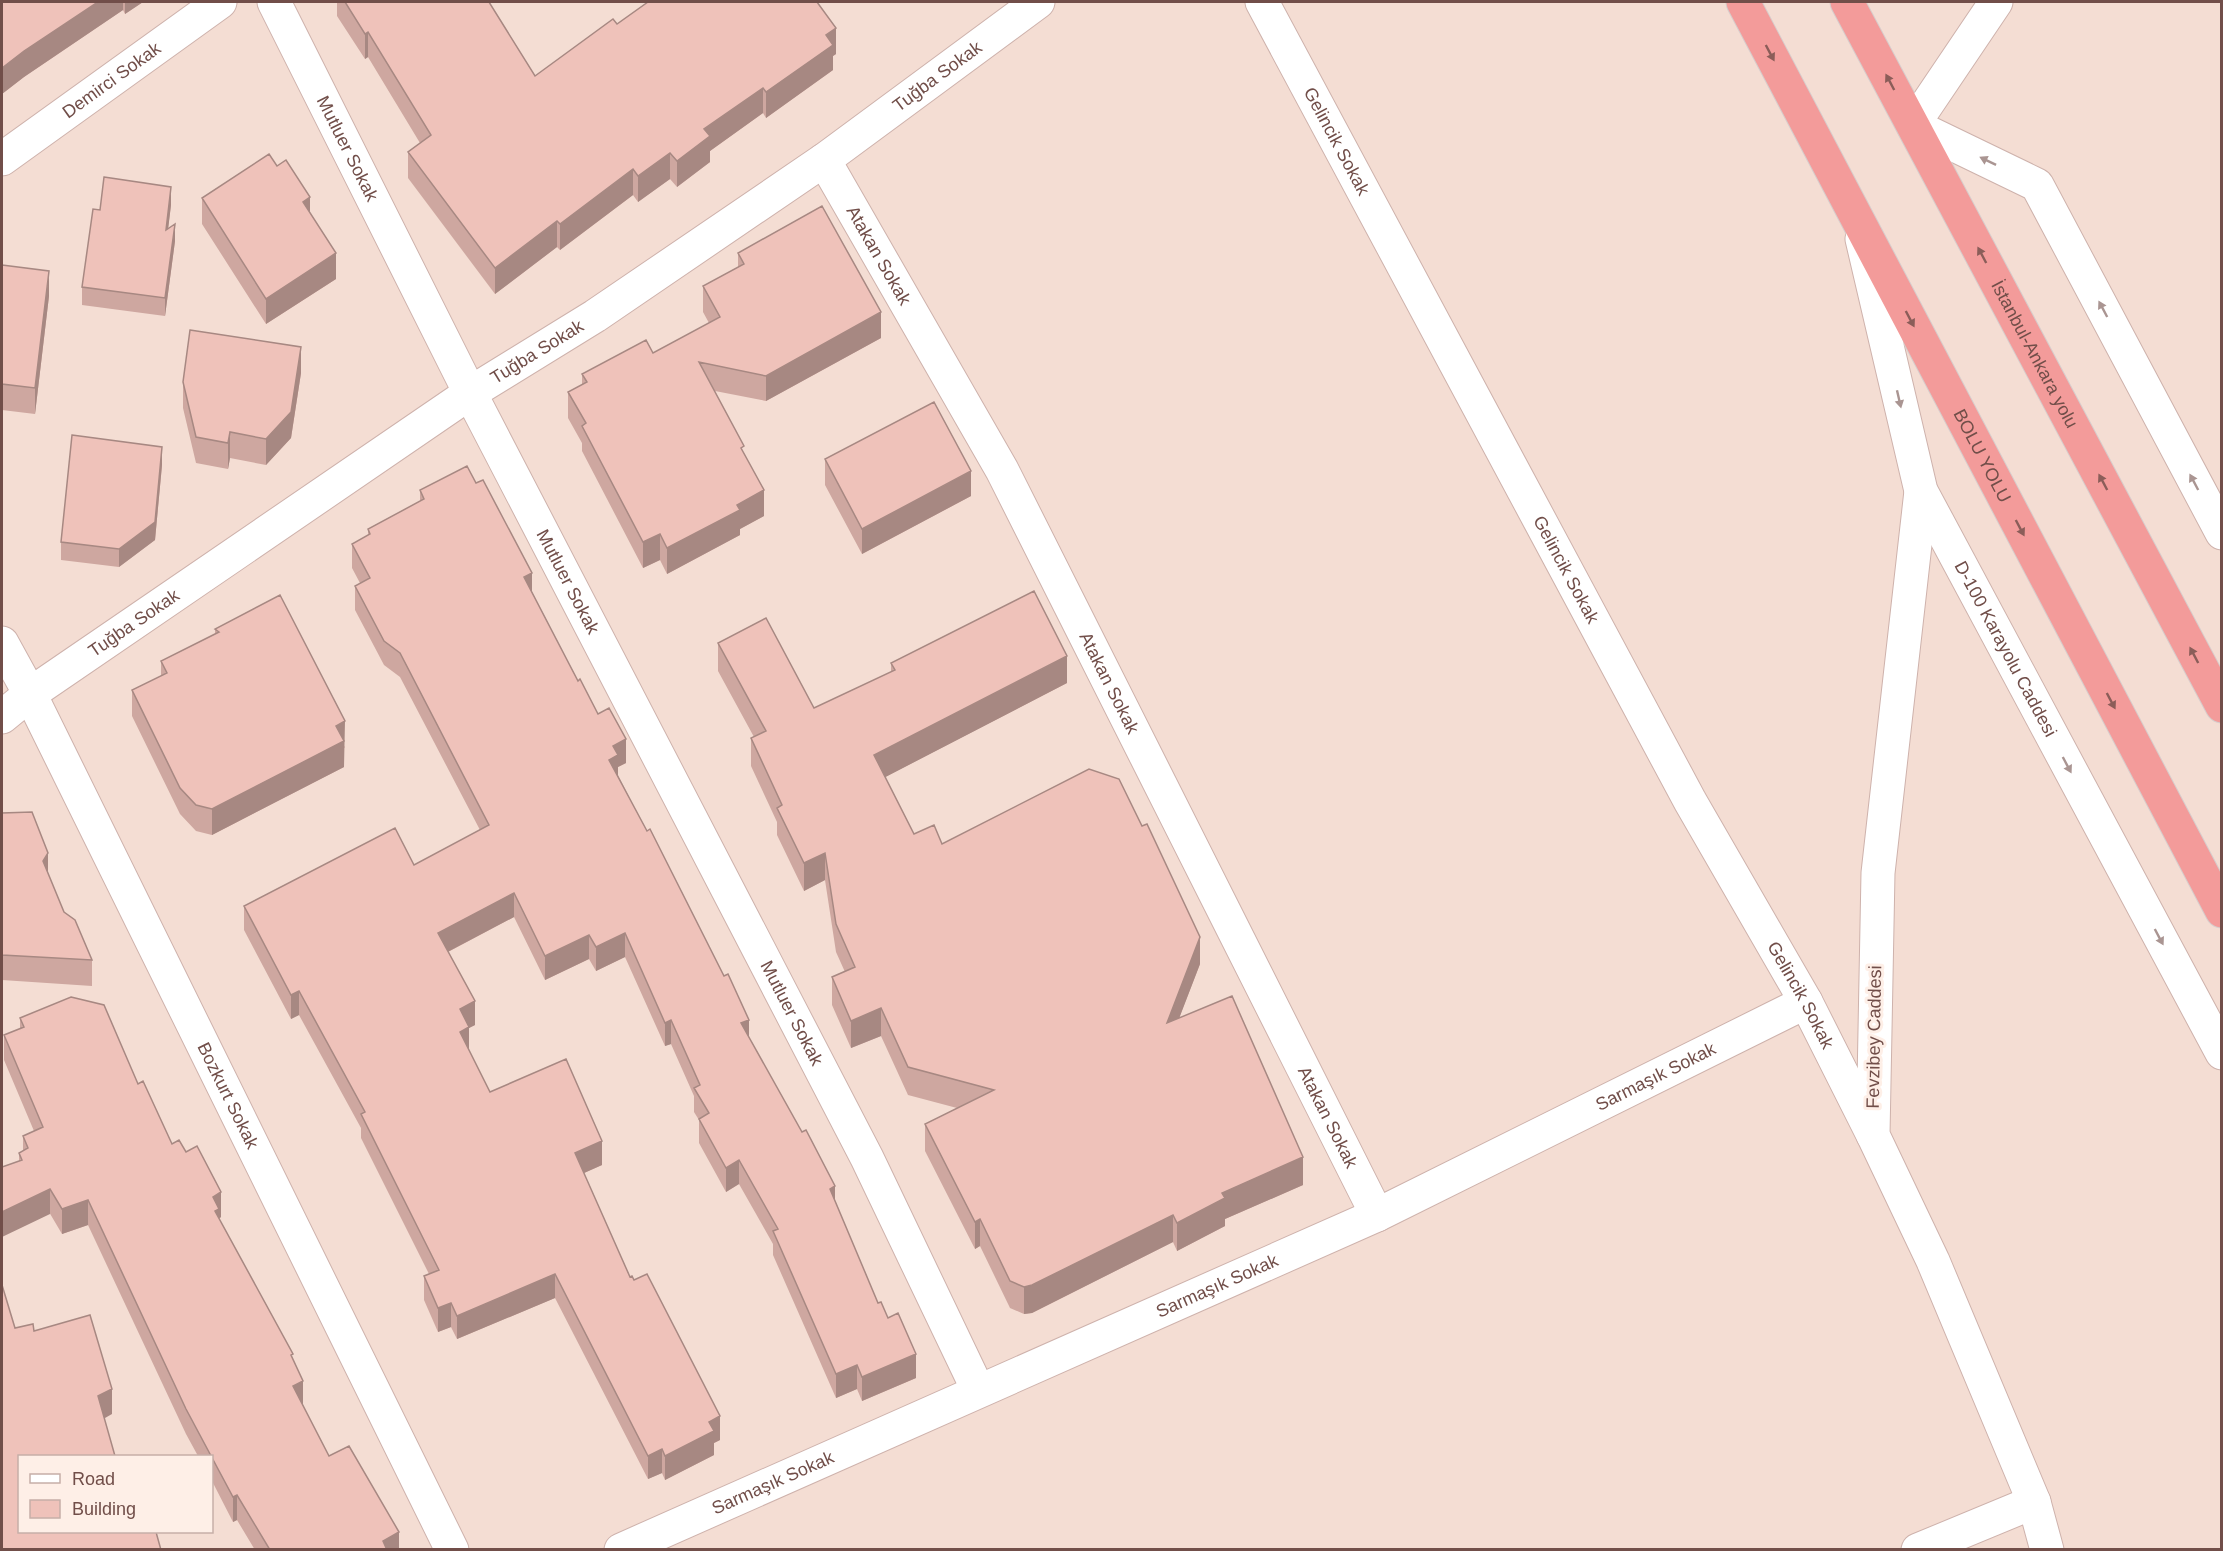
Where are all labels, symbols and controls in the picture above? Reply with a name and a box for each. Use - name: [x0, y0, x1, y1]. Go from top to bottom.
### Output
- street label: Tuğba Sokak: [889, 36, 986, 116]
- street label: Demirci Sokak: [59, 37, 165, 122]
- one-way arrow: [1765, 45, 1775, 62]
- one-way arrow: [1885, 74, 1895, 91]
- street label: Gelincik Sokak: [1300, 84, 1374, 199]
- street label: Mutluer Sokak: [313, 93, 383, 205]
- one-way arrow: [1980, 157, 1997, 166]
- street label: Atakan Sokak: [842, 202, 916, 309]
- one-way arrow: [1977, 246, 1987, 263]
- street label: İstanbul-Ankara yolu: [1987, 277, 2082, 431]
- one-way arrow: [2098, 301, 2108, 318]
- one-way arrow: [1905, 310, 1915, 327]
- street label: Tuğba Sokak: [487, 315, 588, 388]
- one-way arrow: [1895, 390, 1905, 409]
- street label: BOLU YOLU: [1949, 406, 2015, 506]
- one-way arrow: [2189, 473, 2199, 490]
- one-way arrow: [2098, 474, 2108, 491]
- street label: Gelincik Sokak: [1529, 512, 1603, 628]
- one-way arrow: [2015, 520, 2025, 537]
- street label: Mutluer Sokak: [533, 526, 604, 638]
- street label: D-100 Karayolu Caddesi: [1950, 558, 2061, 740]
- street label: Tuğba Sokak: [85, 584, 184, 661]
- street label: Atakan Sokak: [1075, 629, 1144, 738]
- one-way arrow: [2189, 646, 2199, 663]
- one-way arrow: [2106, 693, 2116, 710]
- one-way arrow: [2062, 756, 2072, 774]
- one-way arrow: [2154, 928, 2164, 946]
- street label: Gelincik Sokak: [1763, 938, 1838, 1053]
- street label: Mutluer Sokak: [756, 957, 828, 1070]
- street label: Fevzibey Caddesi: [1863, 965, 1885, 1109]
- street label: Sarmaşık Sokak: [1592, 1038, 1720, 1115]
- street label: Bozkurt Sokak: [193, 1039, 263, 1153]
- street label: Atakan Sokak: [1294, 1063, 1362, 1172]
- street label: Sarmaşık Sokak: [1153, 1250, 1282, 1322]
- street label: Sarmaşık Sokak: [709, 1447, 838, 1518]
- legend: [18, 1455, 213, 1533]
- text: Road: [72, 1469, 115, 1489]
- text: Building: [72, 1499, 136, 1519]

